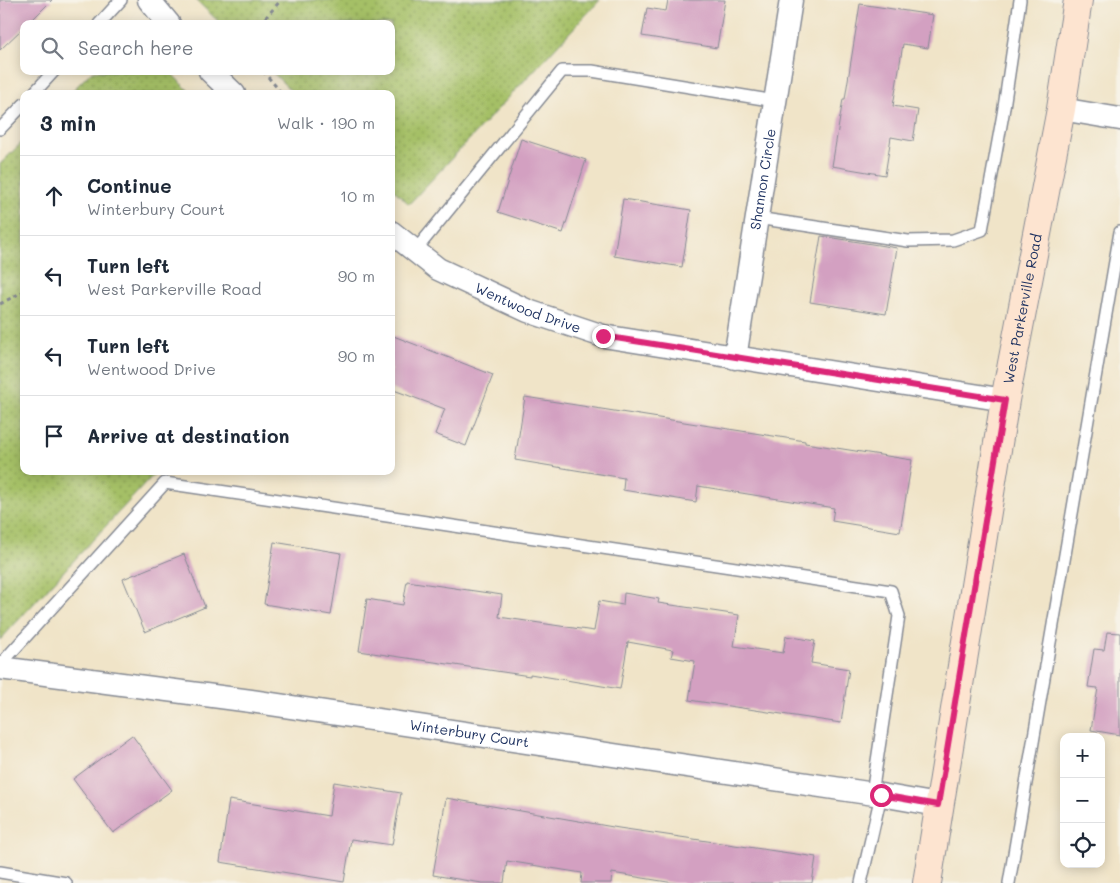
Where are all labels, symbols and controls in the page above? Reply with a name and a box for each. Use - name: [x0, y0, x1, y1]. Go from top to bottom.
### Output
- search box: [20, 20, 395, 75]
- icon: search: [38, 34, 66, 62]
- text: Search here: [78, 35, 194, 60]
- text: 3 min: [40, 109, 96, 136]
- text: Walk · 190 m: [277, 112, 375, 133]
- street label: Shannon Circle: [745, 127, 780, 231]
- text: Continue: [87, 173, 172, 198]
- icon: ahead: [40, 182, 68, 210]
- text: 10 m: [340, 185, 375, 206]
- text: Winterbury Court: [87, 198, 225, 219]
- street label: West Parkerville Road: [998, 232, 1046, 386]
- text: Turn left: [87, 253, 170, 278]
- icon: left: [40, 262, 68, 290]
- text: 90 m: [338, 265, 375, 286]
- text: West Parkerville Road: [87, 278, 261, 299]
- street label: Wentwood Drive: [472, 278, 584, 337]
- route end: [592, 325, 615, 348]
- text: Turn left: [87, 333, 170, 358]
- icon: left: [40, 342, 68, 370]
- text: 90 m: [338, 345, 375, 366]
- text: Wentwood Drive: [87, 358, 216, 379]
- icon: arrive: [40, 422, 68, 450]
- text: Arrive at destination: [87, 423, 290, 448]
- street label: Winterbury Court: [408, 715, 531, 751]
- map controls: [1060, 733, 1105, 868]
- button: +: [1060, 733, 1105, 778]
- button: −: [1060, 778, 1105, 823]
- route start: [870, 784, 893, 807]
- button: locate: [1060, 823, 1105, 868]

